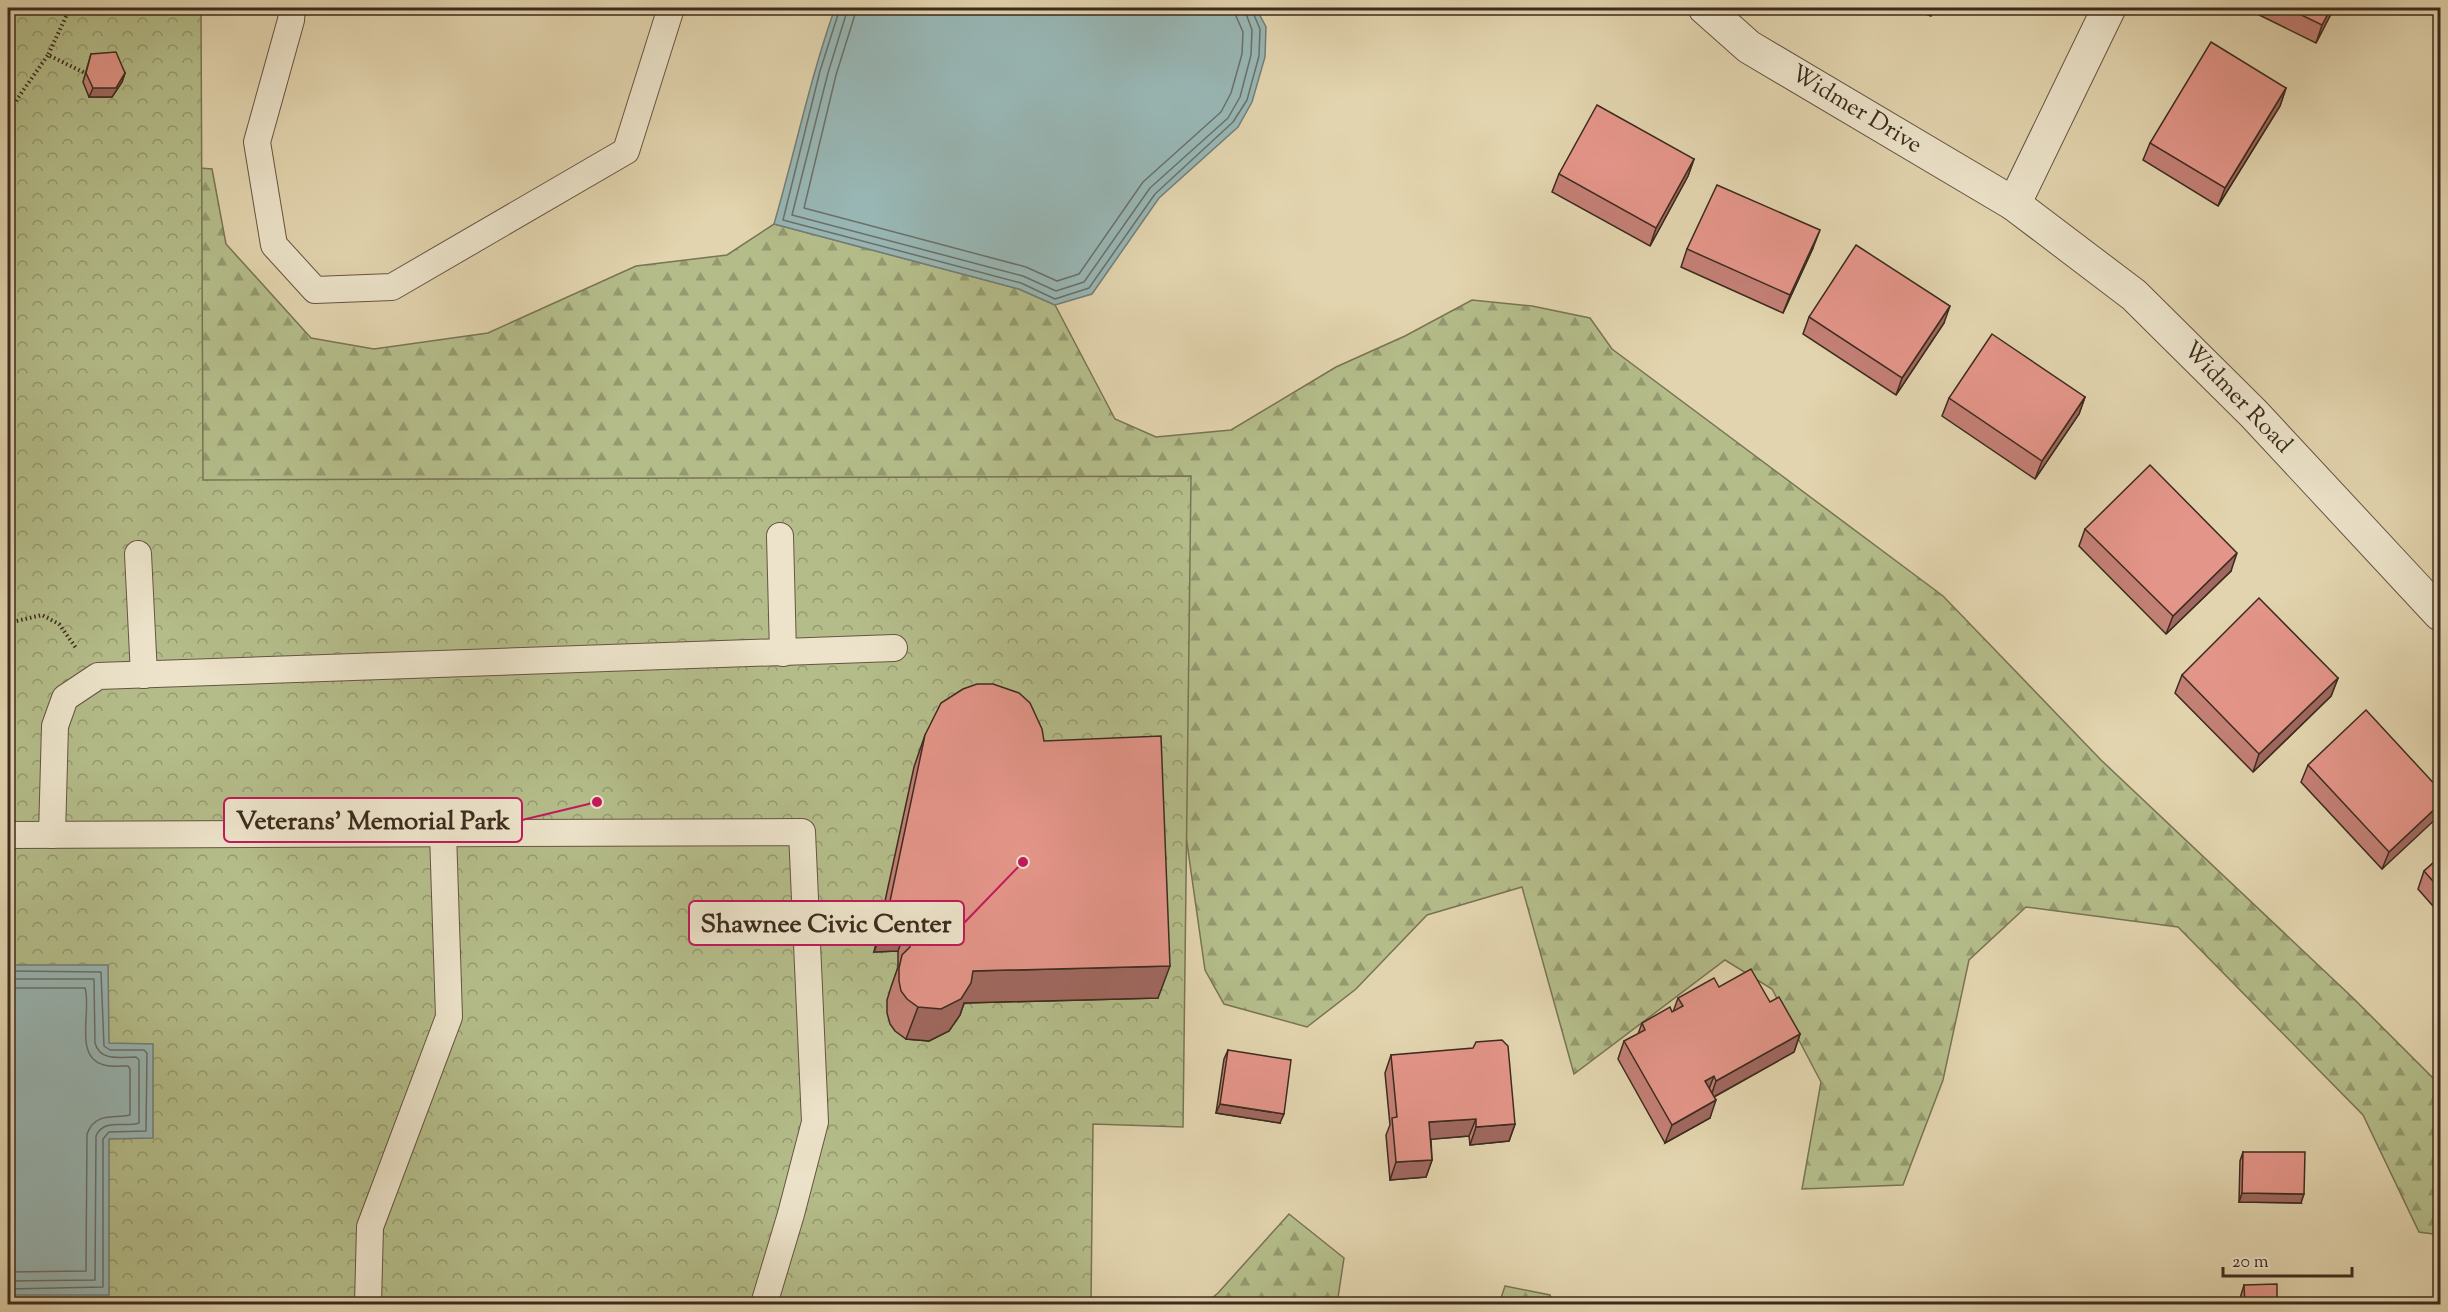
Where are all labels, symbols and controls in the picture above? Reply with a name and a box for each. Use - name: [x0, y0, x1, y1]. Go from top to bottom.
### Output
- street label: Widmer Drive: [1784, 57, 1928, 163]
- street label: Widmer Road: [2175, 334, 2300, 462]
- callout: Veterans' Memorial Park: [224, 798, 522, 842]
- text: Veterans' Memorial Park: [236, 804, 511, 841]
- callout: Shawnee Civic Center: [689, 901, 964, 945]
- text: Shawnee Civic Center: [701, 907, 952, 944]
- scale bar: [2223, 1240, 2352, 1278]
- text: 20 m: [2232, 1250, 2269, 1276]

